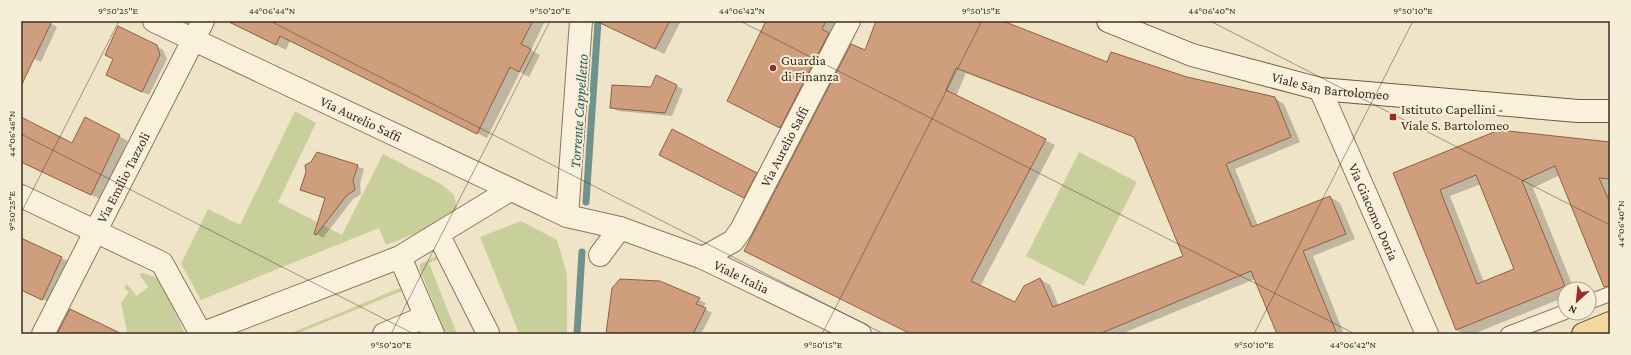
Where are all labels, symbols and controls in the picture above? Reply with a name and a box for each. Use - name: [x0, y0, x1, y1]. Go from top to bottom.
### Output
- text: 9°50'25"E: [98, 5, 139, 16]
- text: 44°06'44"N: [249, 5, 296, 16]
- text: 9°50'20"E: [530, 5, 571, 16]
- text: 44°06'42"N: [719, 5, 766, 16]
- text: 9°50'15"E: [962, 5, 1001, 16]
- text: 44°06'40"N: [1188, 5, 1236, 16]
- text: 9°50'10"E: [1393, 5, 1433, 16]
- place label: Guardia di Finanza: [781, 52, 840, 84]
- water label: Torrente Cappelletto: [567, 53, 592, 169]
- marker: Guardia di Finanza: [768, 63, 778, 73]
- street label: Viale San Bartolomeo: [1270, 69, 1390, 103]
- street label: Via Aurelio Saffi: [318, 93, 405, 145]
- place label: Istituto Capellini - Viale S. Bartolomeo: [1401, 101, 1509, 133]
- street label: Via Aurelio Saffi: [757, 103, 812, 189]
- text: 44°06'46"N: [6, 110, 17, 157]
- marker: Istituto Capellini - Viale S. Bartolomeo: [1388, 112, 1398, 122]
- street label: Via Emilio Tazzoli: [93, 129, 153, 225]
- street label: Via Giacomo Doria: [1345, 161, 1402, 263]
- text: 9°50'25"E: [6, 190, 17, 231]
- text: 44°06'40"N: [1615, 200, 1626, 248]
- street label: Viale Italia: [711, 256, 772, 297]
- north arrow: [1557, 281, 1597, 321]
- text: N: [1566, 303, 1579, 317]
- text: 9°50'20"E: [371, 339, 412, 350]
- text: 9°50'15"E: [804, 339, 843, 350]
- text: 9°50'10"E: [1234, 339, 1274, 350]
- text: 44°06'42"N: [1330, 339, 1377, 350]

